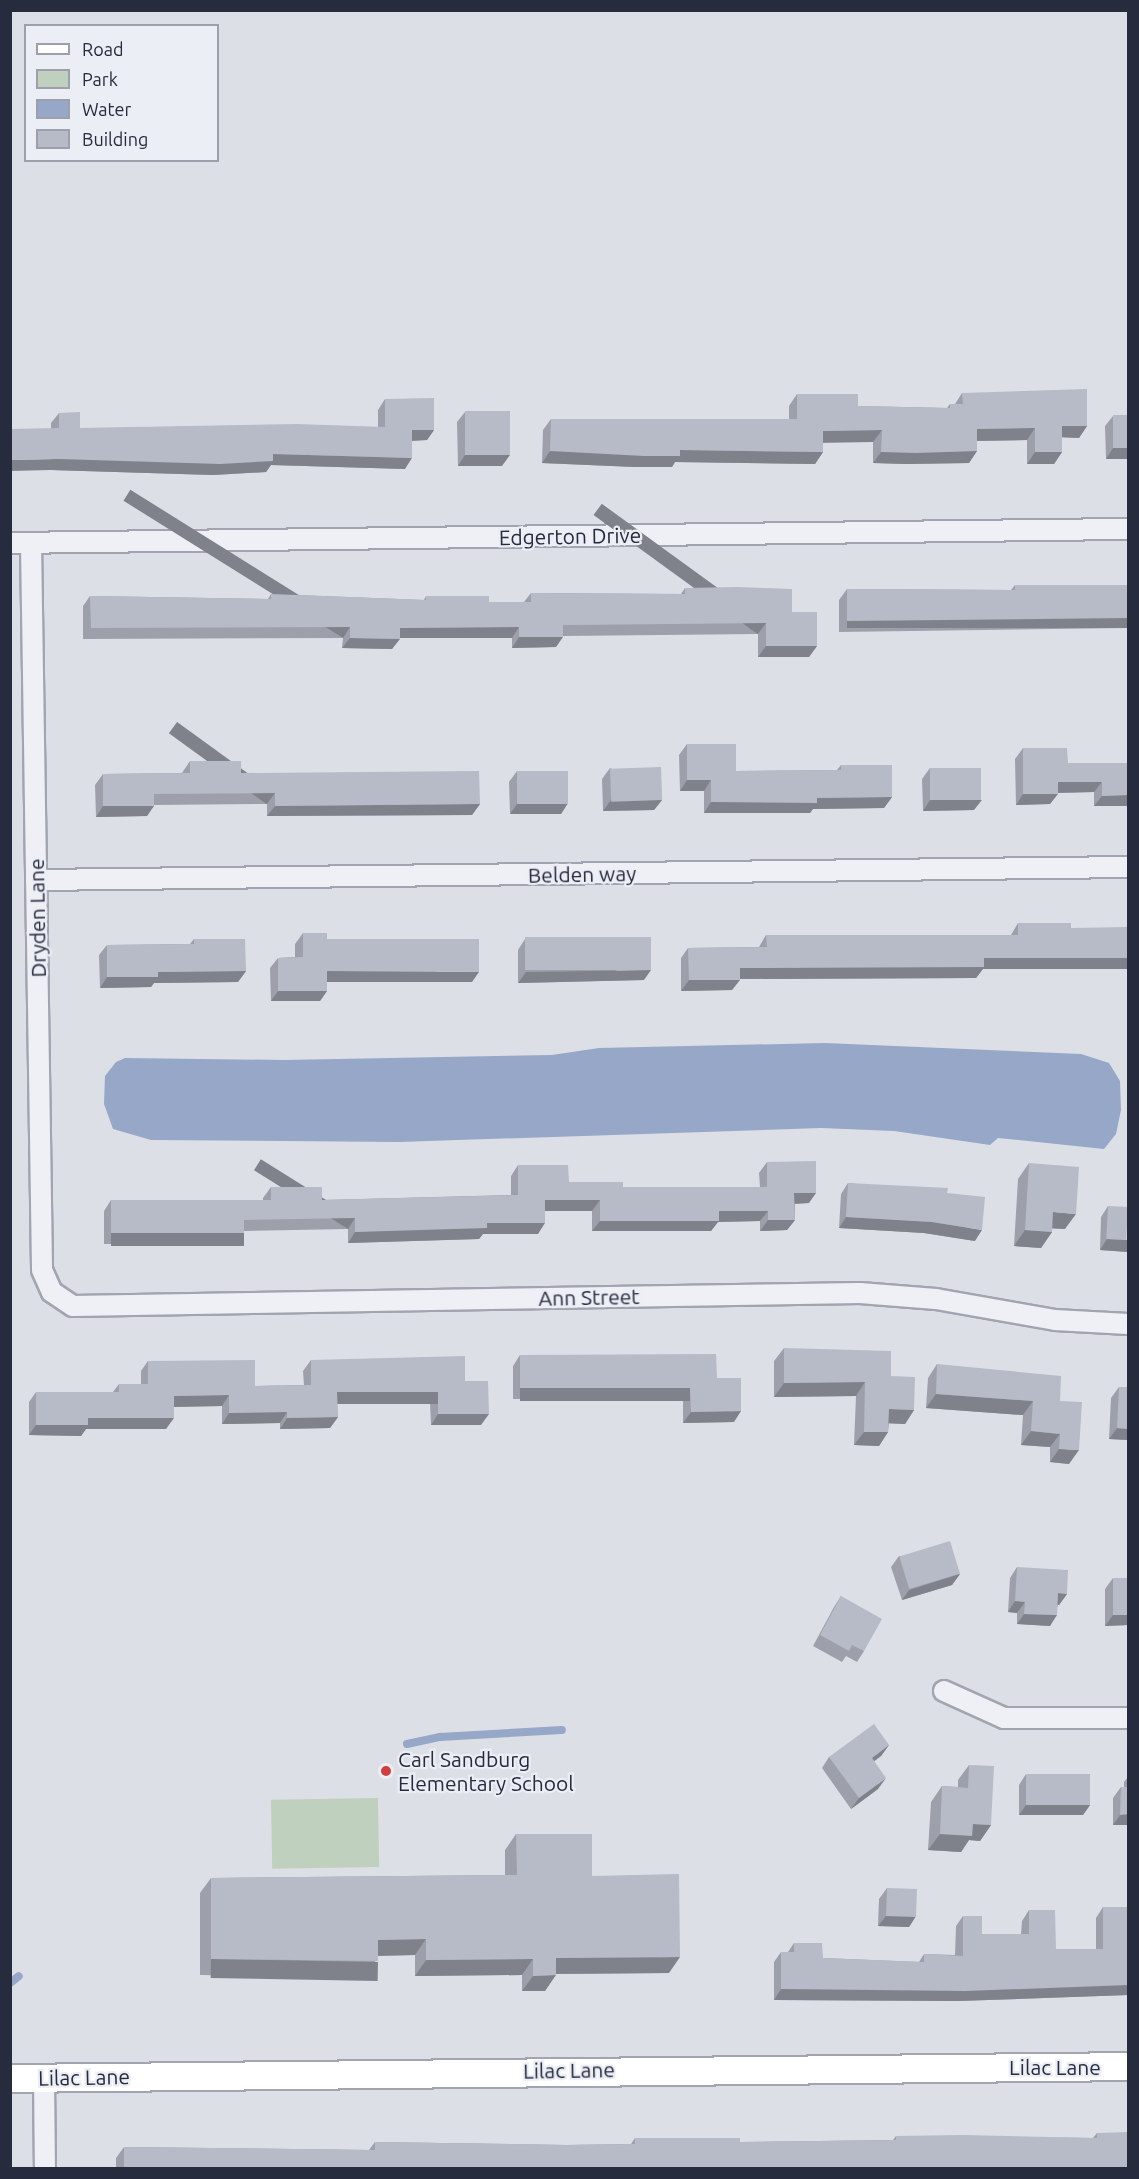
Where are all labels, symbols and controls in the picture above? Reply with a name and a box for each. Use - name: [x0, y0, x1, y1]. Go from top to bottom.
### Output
- legend: [24, 24, 219, 162]
- text: Road: [82, 39, 124, 59]
- text: Park: [82, 69, 118, 89]
- text: Water: [82, 99, 131, 119]
- text: Building: [82, 129, 148, 149]
- street label: Edgerton Drive: [499, 522, 641, 550]
- street label: Dryden Lane: [23, 858, 51, 978]
- street label: Belden way: [528, 860, 636, 888]
- street label: Ann Street: [538, 1284, 640, 1310]
- place label: Carl Sandburg Elementary School: [398, 1746, 574, 1796]
- marker: Carl Sandburg Elementary School: [379, 1764, 393, 1778]
- street label: Lilac Lane: [1009, 2054, 1101, 2080]
- street label: Lilac Lane: [523, 2057, 615, 2083]
- street label: Lilac Lane: [38, 2064, 130, 2090]

